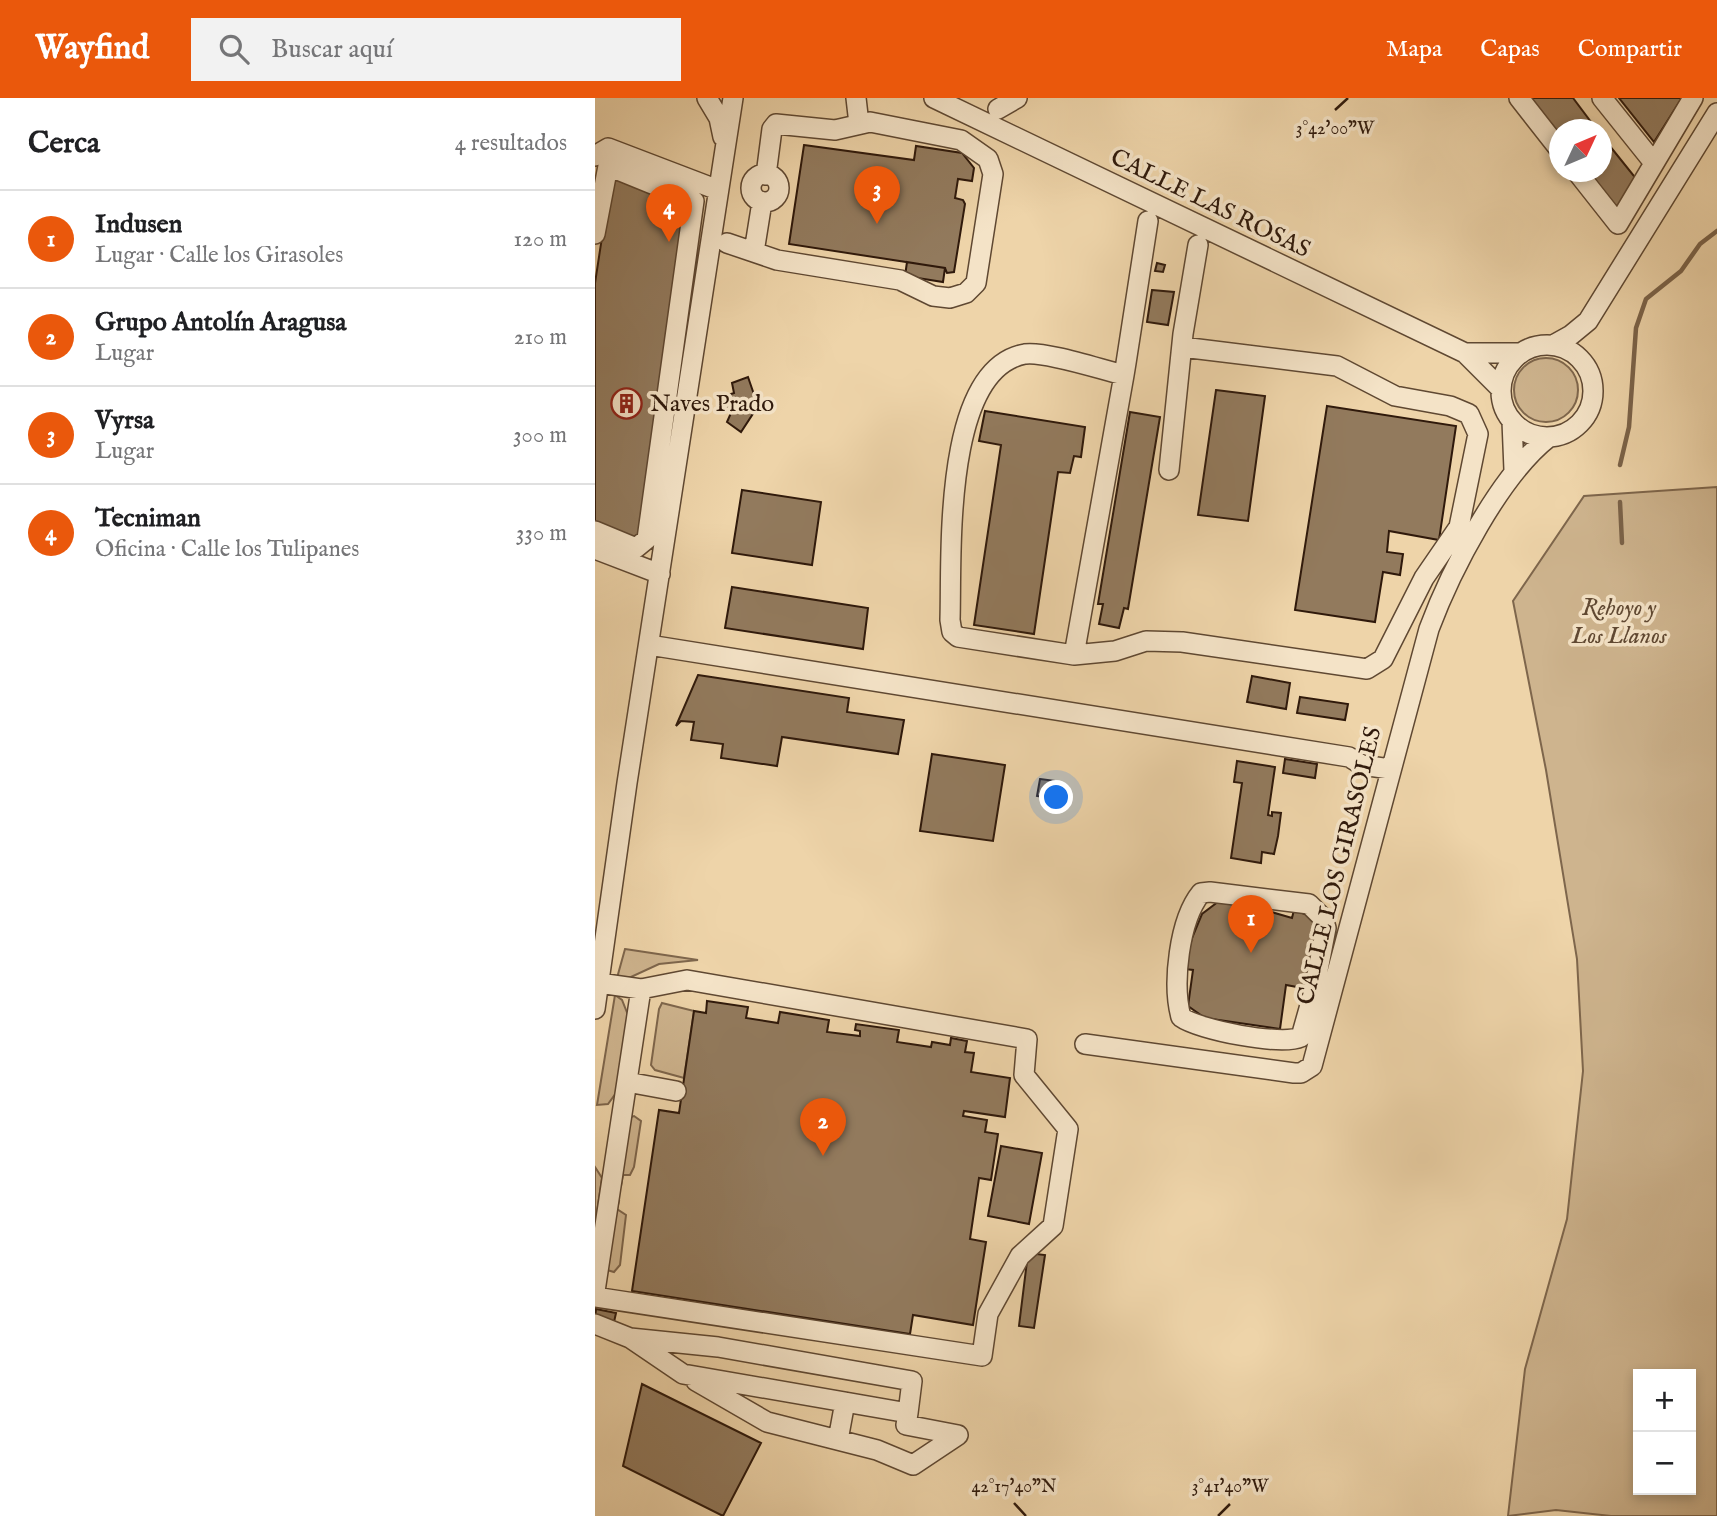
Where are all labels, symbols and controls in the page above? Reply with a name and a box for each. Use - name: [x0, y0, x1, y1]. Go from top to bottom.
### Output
- search box: [191, 18, 681, 81]
- text: Wayfind: [35, 28, 149, 70]
- icon: search: [215, 30, 253, 68]
- text: Buscar aquí: [271, 33, 393, 66]
- text: Mapa: [1386, 34, 1442, 65]
- text: Capas: [1480, 34, 1540, 65]
- text: Compartir: [1578, 34, 1682, 65]
- text: 3°42'00"W: [1296, 118, 1375, 141]
- north arrow: [1549, 119, 1612, 182]
- text: Cerca: [28, 125, 100, 163]
- text: 4 resultados: [455, 129, 567, 158]
- street label: CALLE LAS ROSAS: [1105, 142, 1315, 266]
- pin: 3: [854, 166, 900, 224]
- pin: 4: [646, 184, 692, 242]
- text: Indusen: [95, 208, 182, 241]
- text: 1: [47, 225, 55, 254]
- text: 120 m: [514, 225, 567, 254]
- text: Lugar · Calle los Girasoles: [95, 241, 343, 270]
- text: Grupo Antolín Aragusa: [95, 306, 347, 339]
- text: 2: [46, 323, 56, 352]
- text: 210 m: [514, 323, 567, 352]
- text: Lugar: [95, 339, 154, 368]
- building icon: Naves Prado: [610, 387, 644, 421]
- place label: Naves Prado: [650, 389, 774, 420]
- text: Vyrsa: [95, 404, 154, 437]
- text: 3: [47, 421, 55, 450]
- text: 300 m: [513, 421, 567, 450]
- text: Lugar: [95, 437, 154, 466]
- text: Tecniman: [95, 502, 201, 535]
- text: 4: [45, 519, 57, 548]
- text: 330 m: [516, 519, 567, 548]
- text: Oficina · Calle los Tulipanes: [95, 535, 359, 564]
- park label: Rehoyo y Los Llanos: [1571, 593, 1668, 652]
- street label: CALLE LOS GIRASOLES: [1290, 724, 1390, 1008]
- your location: [1039, 780, 1073, 814]
- pin: 1: [1228, 895, 1274, 953]
- pin: 2: [800, 1098, 846, 1156]
- map controls: [1633, 1369, 1696, 1495]
- button: +: [1633, 1369, 1696, 1432]
- button: −: [1633, 1432, 1696, 1495]
- text: 42°17'40"N: [971, 1476, 1057, 1499]
- text: 3°41'40"W: [1192, 1476, 1269, 1499]

